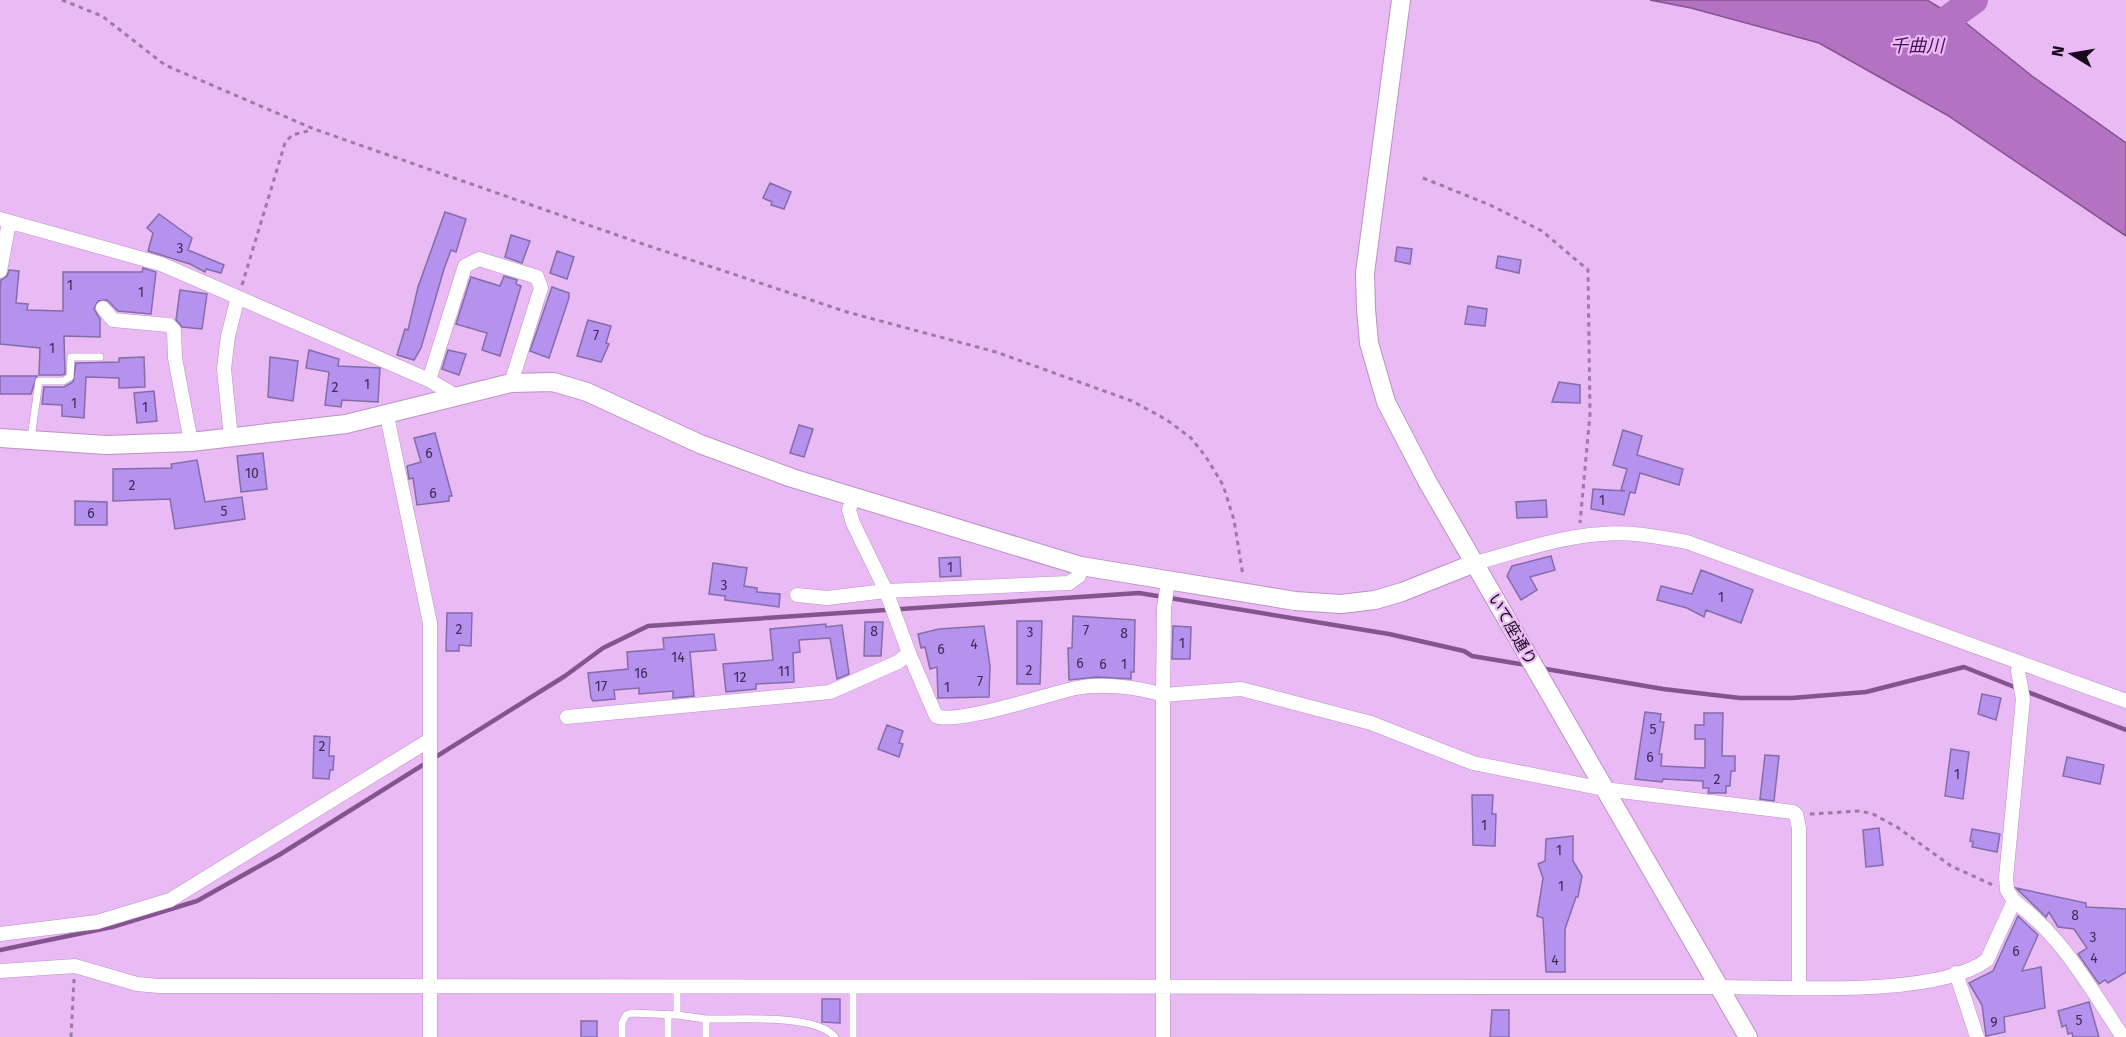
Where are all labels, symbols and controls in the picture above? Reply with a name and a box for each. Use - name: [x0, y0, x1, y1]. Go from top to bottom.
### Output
- north arrow: [2042, 24, 2102, 84]
- water label: 千曲川: [1890, 35, 1946, 57]
- text: N: [2047, 44, 2068, 58]
- house number: 3: [177, 240, 184, 257]
- house number: 1: [67, 277, 73, 294]
- house number: 1: [138, 284, 144, 301]
- house number: 7: [593, 327, 599, 344]
- house number: 1: [49, 340, 55, 357]
- house number: 1: [364, 376, 370, 393]
- house number: 2: [332, 379, 339, 396]
- house number: 1: [71, 395, 77, 412]
- house number: 1: [142, 399, 148, 416]
- house number: 6: [425, 445, 433, 462]
- house number: 10: [245, 465, 259, 482]
- house number: 2: [129, 477, 136, 494]
- house number: 6: [429, 485, 437, 502]
- house number: 1: [1599, 492, 1605, 509]
- house number: 5: [220, 503, 228, 520]
- house number: 6: [87, 505, 95, 522]
- house number: 1: [947, 559, 953, 576]
- house number: 3: [721, 577, 728, 594]
- house number: 1: [1718, 589, 1724, 606]
- street label: いて座通り: [1484, 590, 1541, 668]
- house number: 2: [456, 621, 463, 638]
- house number: 7: [1083, 622, 1089, 639]
- house number: 8: [870, 623, 878, 640]
- house number: 3: [1027, 624, 1034, 641]
- house number: 8: [1120, 625, 1128, 642]
- house number: 1: [1179, 635, 1185, 652]
- house number: 4: [970, 636, 978, 653]
- house number: 6: [937, 641, 945, 658]
- house number: 14: [671, 649, 685, 666]
- house number: 6: [1076, 655, 1084, 672]
- house number: 6: [1099, 656, 1107, 673]
- house number: 1: [1121, 656, 1127, 673]
- house number: 2: [1026, 662, 1033, 679]
- house number: 11: [778, 663, 790, 680]
- house number: 16: [634, 665, 648, 682]
- house number: 12: [734, 669, 747, 686]
- house number: 7: [977, 673, 983, 690]
- house number: 17: [595, 678, 607, 695]
- house number: 1: [944, 679, 950, 696]
- house number: 5: [1649, 721, 1657, 738]
- house number: 2: [319, 738, 326, 755]
- house number: 6: [1646, 749, 1654, 766]
- house number: 1: [1954, 766, 1960, 783]
- house number: 2: [1714, 771, 1721, 788]
- house number: 1: [1481, 817, 1487, 834]
- house number: 1: [1556, 842, 1562, 859]
- house number: 1: [1558, 878, 1564, 895]
- house number: 8: [2071, 907, 2079, 924]
- house number: 3: [2090, 929, 2097, 946]
- house number: 6: [2012, 943, 2020, 960]
- house number: 4: [2090, 950, 2098, 967]
- house number: 4: [1551, 952, 1559, 969]
- house number: 5: [2075, 1012, 2083, 1029]
- house number: 9: [1990, 1014, 1998, 1031]

